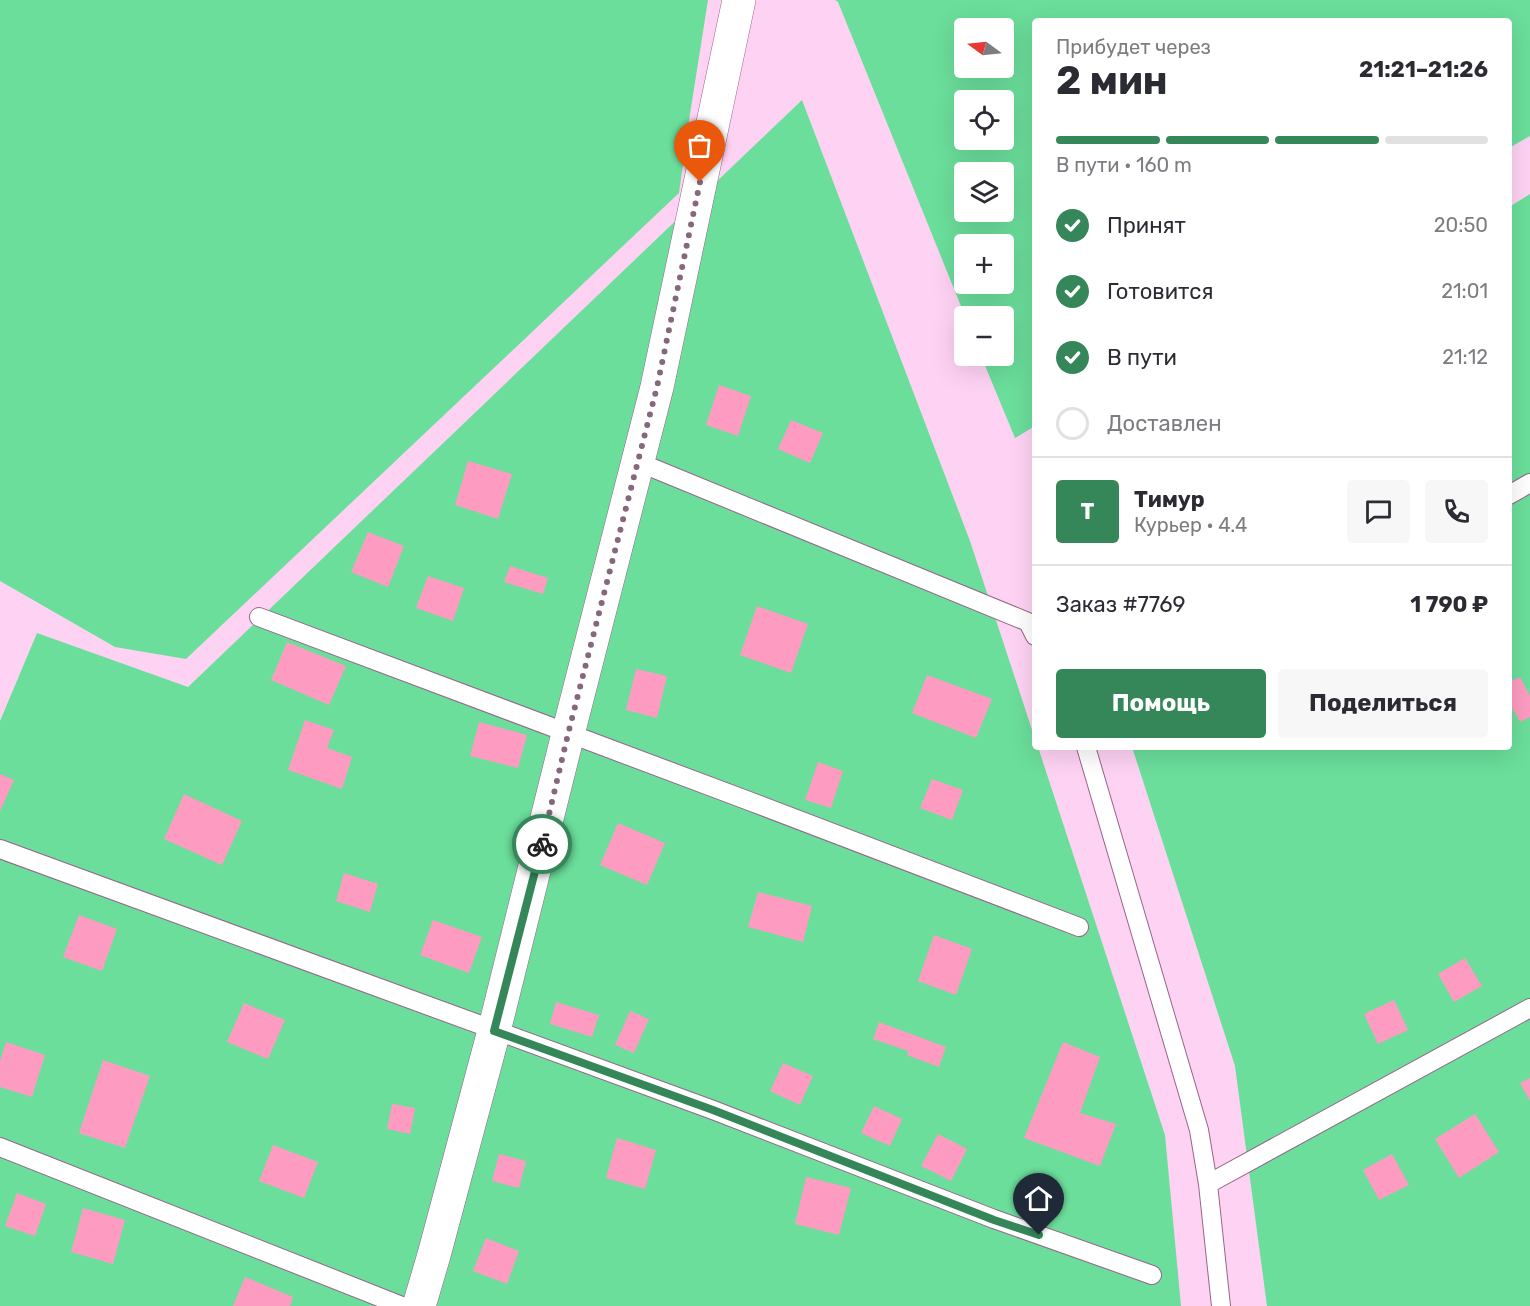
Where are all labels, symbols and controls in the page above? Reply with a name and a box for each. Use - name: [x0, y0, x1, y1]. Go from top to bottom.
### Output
- north arrow: [954, 18, 1014, 78]
- map controls: [954, 18, 1014, 366]
- text: Прибудет через: [1056, 35, 1211, 59]
- text: 21:21–21:26: [1359, 56, 1488, 83]
- text: 2 мин: [1056, 58, 1168, 104]
- button: locate: [954, 90, 1014, 150]
- pin: [674, 120, 725, 182]
- icon: bag: [683, 129, 716, 162]
- text: В пути · 160 m: [1056, 153, 1192, 177]
- button: layers: [954, 162, 1014, 222]
- icon: check: [1056, 209, 1089, 242]
- text: Принят: [1107, 212, 1186, 239]
- text: 20:50: [1434, 213, 1488, 237]
- button: +: [954, 234, 1014, 294]
- icon: check: [1056, 275, 1089, 308]
- text: Готовится: [1107, 278, 1213, 305]
- text: 21:01: [1441, 279, 1488, 303]
- button: −: [954, 306, 1014, 366]
- icon: check: [1056, 341, 1089, 374]
- text: В пути: [1107, 344, 1177, 371]
- text: 21:12: [1442, 345, 1488, 369]
- text: Доставлен: [1107, 410, 1222, 437]
- button: chat: [1347, 480, 1410, 543]
- button: phone: [1425, 480, 1488, 543]
- text: Тимур: [1134, 486, 1205, 513]
- text: Т: [1081, 498, 1094, 525]
- text: Курьер · 4.4: [1134, 513, 1247, 537]
- text: Заказ #7769: [1056, 591, 1186, 618]
- text: 1 790 ₽: [1410, 591, 1488, 618]
- button: Помощь: [1056, 669, 1266, 738]
- button: Поделиться: [1278, 669, 1488, 738]
- courier: [512, 814, 572, 874]
- icon: bike: [526, 828, 559, 861]
- pin: [1013, 1173, 1064, 1235]
- icon: home: [1022, 1182, 1055, 1215]

